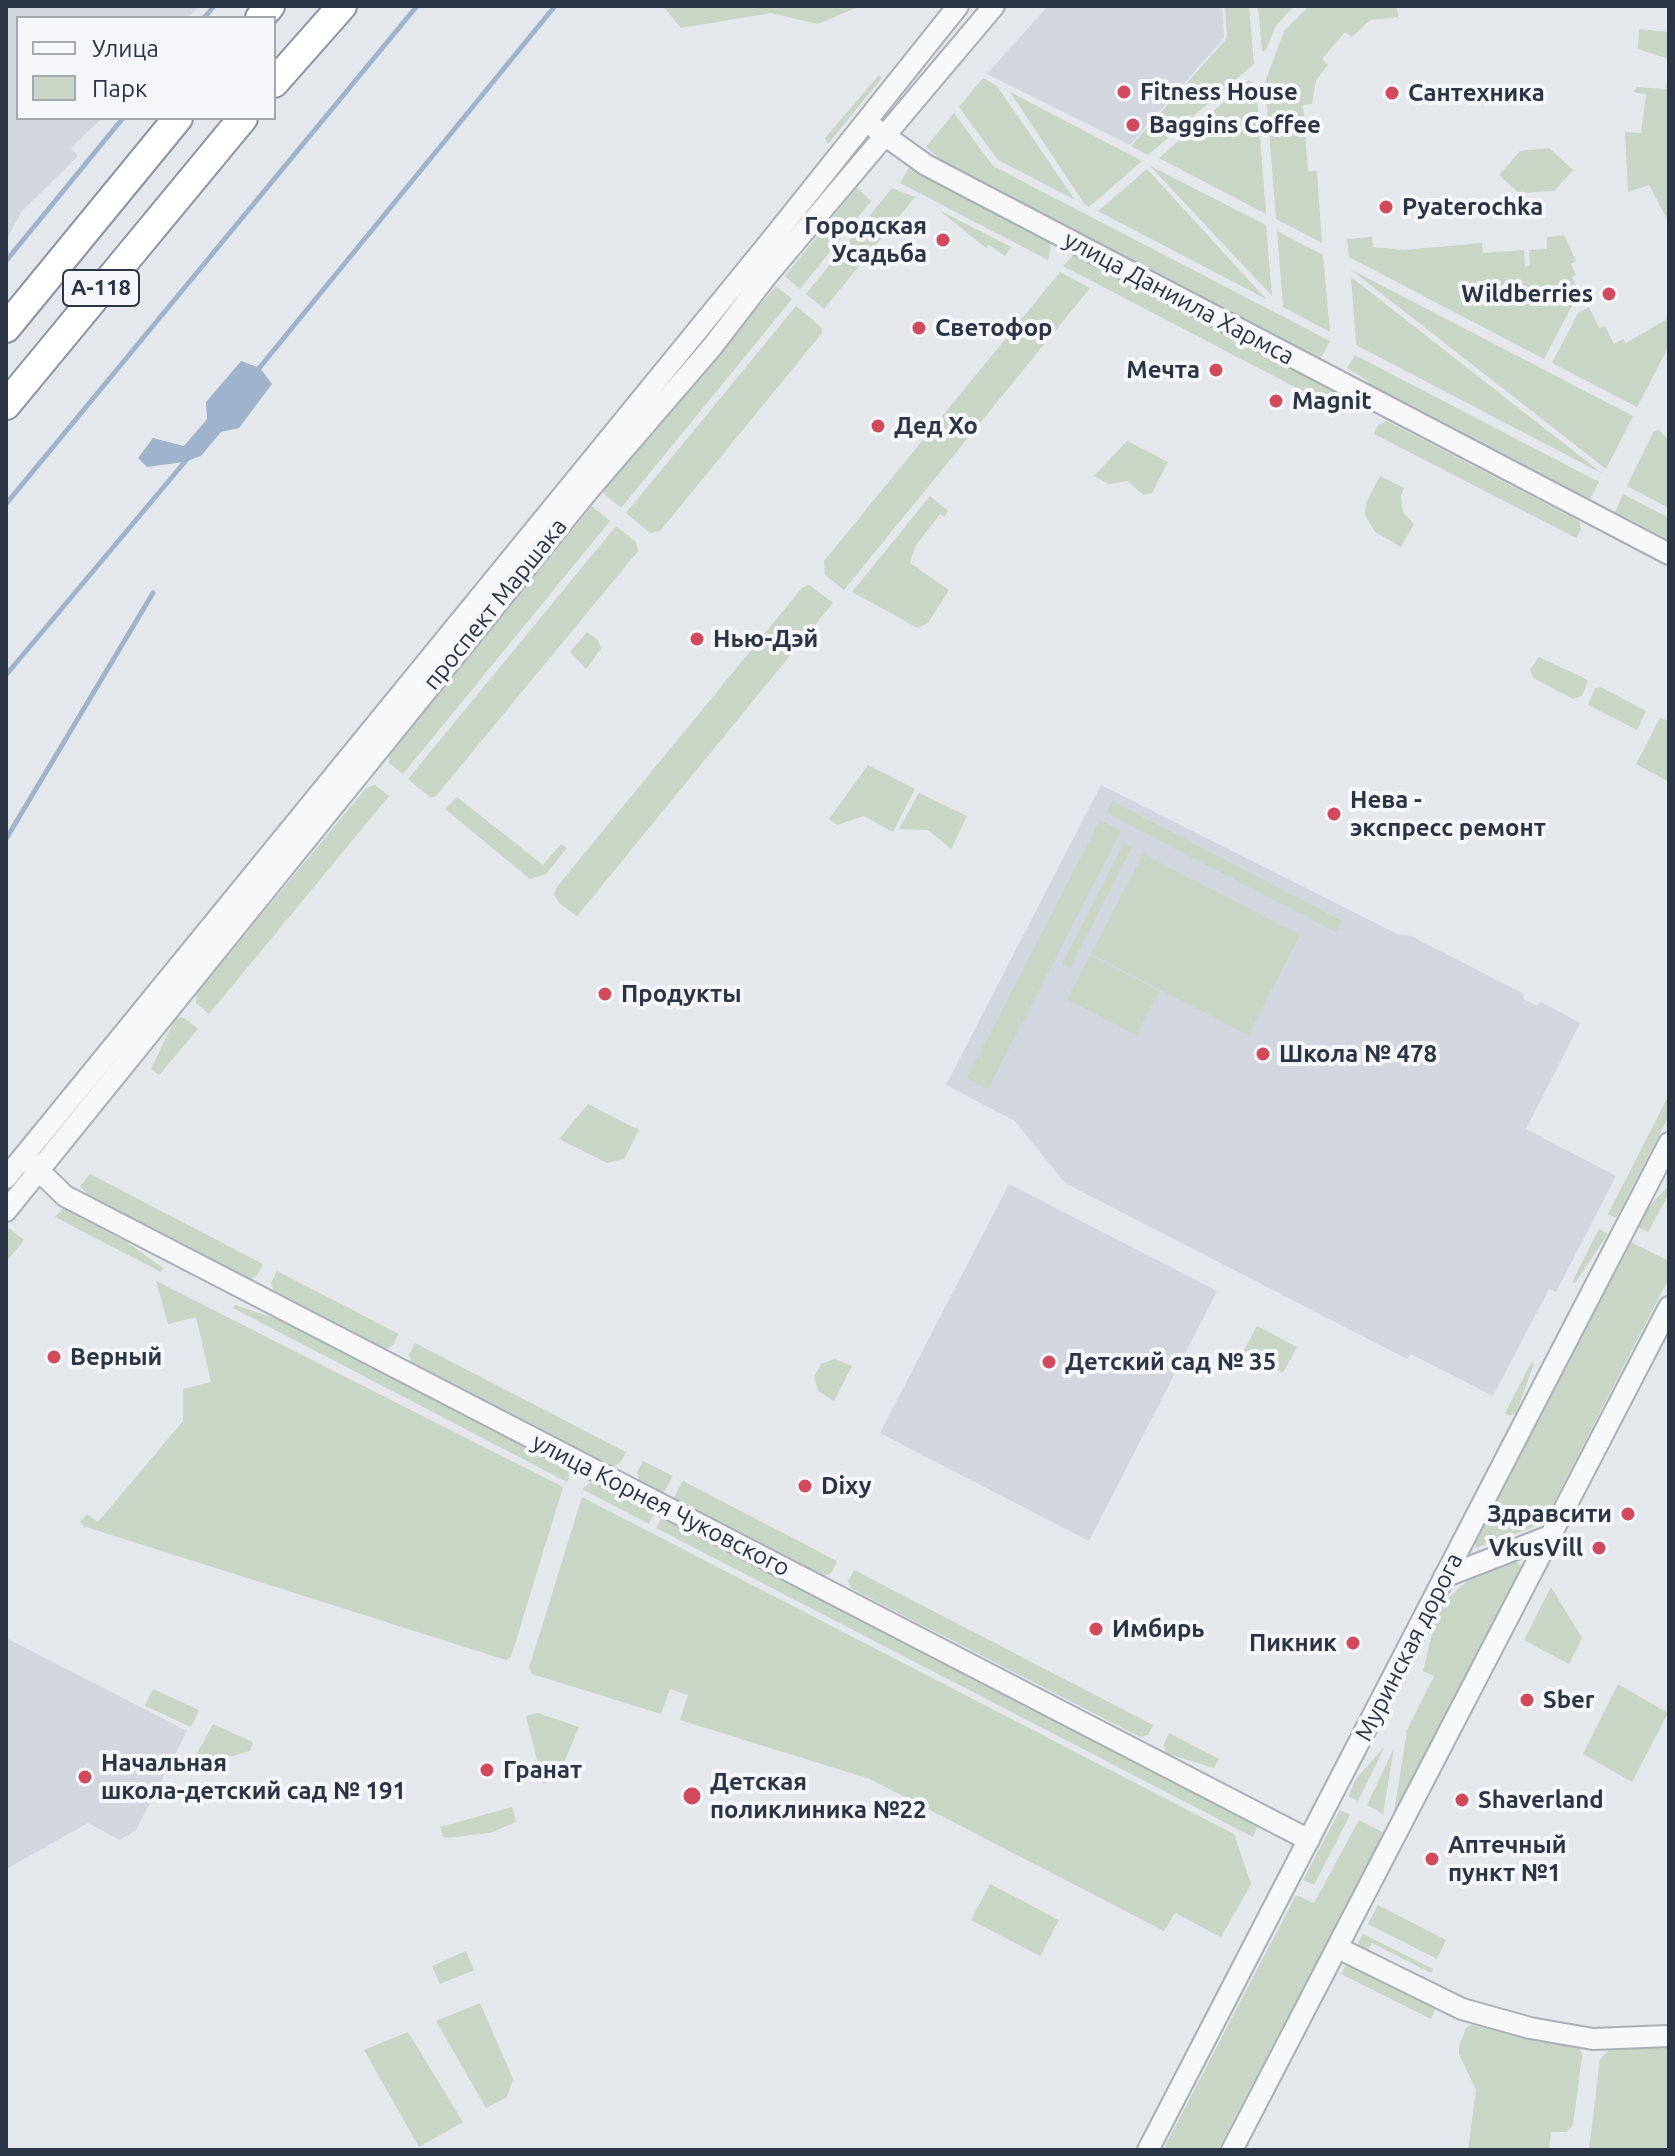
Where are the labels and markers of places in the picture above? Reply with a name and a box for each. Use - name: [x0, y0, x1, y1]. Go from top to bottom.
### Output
- place label: Fitness House: [1140, 78, 1298, 106]
- place label: Сантехника: [1408, 79, 1545, 107]
- marker: Fitness House: [1115, 83, 1133, 101]
- marker: Сантехника: [1383, 84, 1401, 102]
- place label: Baggins Coffee: [1149, 111, 1321, 139]
- marker: Baggins Coffee: [1124, 116, 1142, 134]
- place label: Pyaterochka: [1402, 193, 1543, 221]
- marker: Pyaterochka: [1377, 198, 1395, 216]
- place label: Городская Усадьба: [804, 212, 927, 268]
- marker: Городская Усадьба: [934, 231, 952, 249]
- place label: Wildberries: [1461, 280, 1593, 308]
- marker: Wildberries: [1600, 285, 1618, 303]
- place label: Светофор: [935, 314, 1052, 342]
- marker: Светофор: [910, 319, 928, 337]
- place label: Мечта: [1126, 356, 1200, 384]
- marker: Мечта: [1207, 361, 1225, 379]
- place label: Magnit: [1292, 387, 1372, 415]
- marker: Magnit: [1267, 392, 1285, 410]
- place label: Дед Хо: [894, 412, 978, 440]
- marker: Дед Хо: [869, 417, 887, 435]
- place label: Нью-Дэй: [713, 625, 818, 653]
- marker: Нью-Дэй: [688, 630, 706, 648]
- place label: Нева - экспресс ремонт: [1350, 786, 1546, 842]
- marker: Нева - экспресс ремонт: [1325, 805, 1343, 823]
- place label: Продукты: [621, 980, 742, 1008]
- marker: Продукты: [596, 985, 614, 1003]
- place label: Школа № 478: [1279, 1040, 1437, 1068]
- marker: Школа № 478: [1254, 1045, 1272, 1063]
- place label: Верный: [70, 1343, 162, 1371]
- marker: Верный: [45, 1348, 63, 1366]
- place label: Детский сад № 35: [1065, 1348, 1276, 1376]
- marker: Детский сад № 35: [1040, 1353, 1058, 1371]
- place label: Dixy: [821, 1472, 871, 1500]
- marker: Dixy: [796, 1477, 814, 1495]
- place label: Здравсити: [1487, 1500, 1612, 1528]
- marker: Здравсити: [1619, 1505, 1637, 1523]
- place label: VkusVill: [1489, 1534, 1583, 1562]
- marker: VkusVill: [1590, 1539, 1608, 1557]
- place label: Имбирь: [1112, 1615, 1205, 1643]
- marker: Имбирь: [1087, 1620, 1105, 1638]
- place label: Пикник: [1249, 1629, 1337, 1657]
- marker: Пикник: [1344, 1634, 1362, 1652]
- place label: Sber: [1543, 1686, 1595, 1714]
- marker: Sber: [1518, 1691, 1536, 1709]
- place label: Начальная школа-детский сад № 191: [101, 1749, 406, 1805]
- place label: Гранат: [503, 1756, 582, 1784]
- marker: Гранат: [478, 1761, 496, 1779]
- marker: Начальная школа-детский сад № 191: [76, 1768, 94, 1786]
- place label: Детская поликлиника №22: [710, 1768, 927, 1824]
- marker: Детская поликлиника №22: [681, 1785, 703, 1807]
- place label: Shaverland: [1478, 1786, 1604, 1814]
- marker: Shaverland: [1453, 1791, 1471, 1809]
- place label: Аптечный пункт №1: [1448, 1831, 1566, 1887]
- marker: Аптечный пункт №1: [1423, 1850, 1441, 1868]

